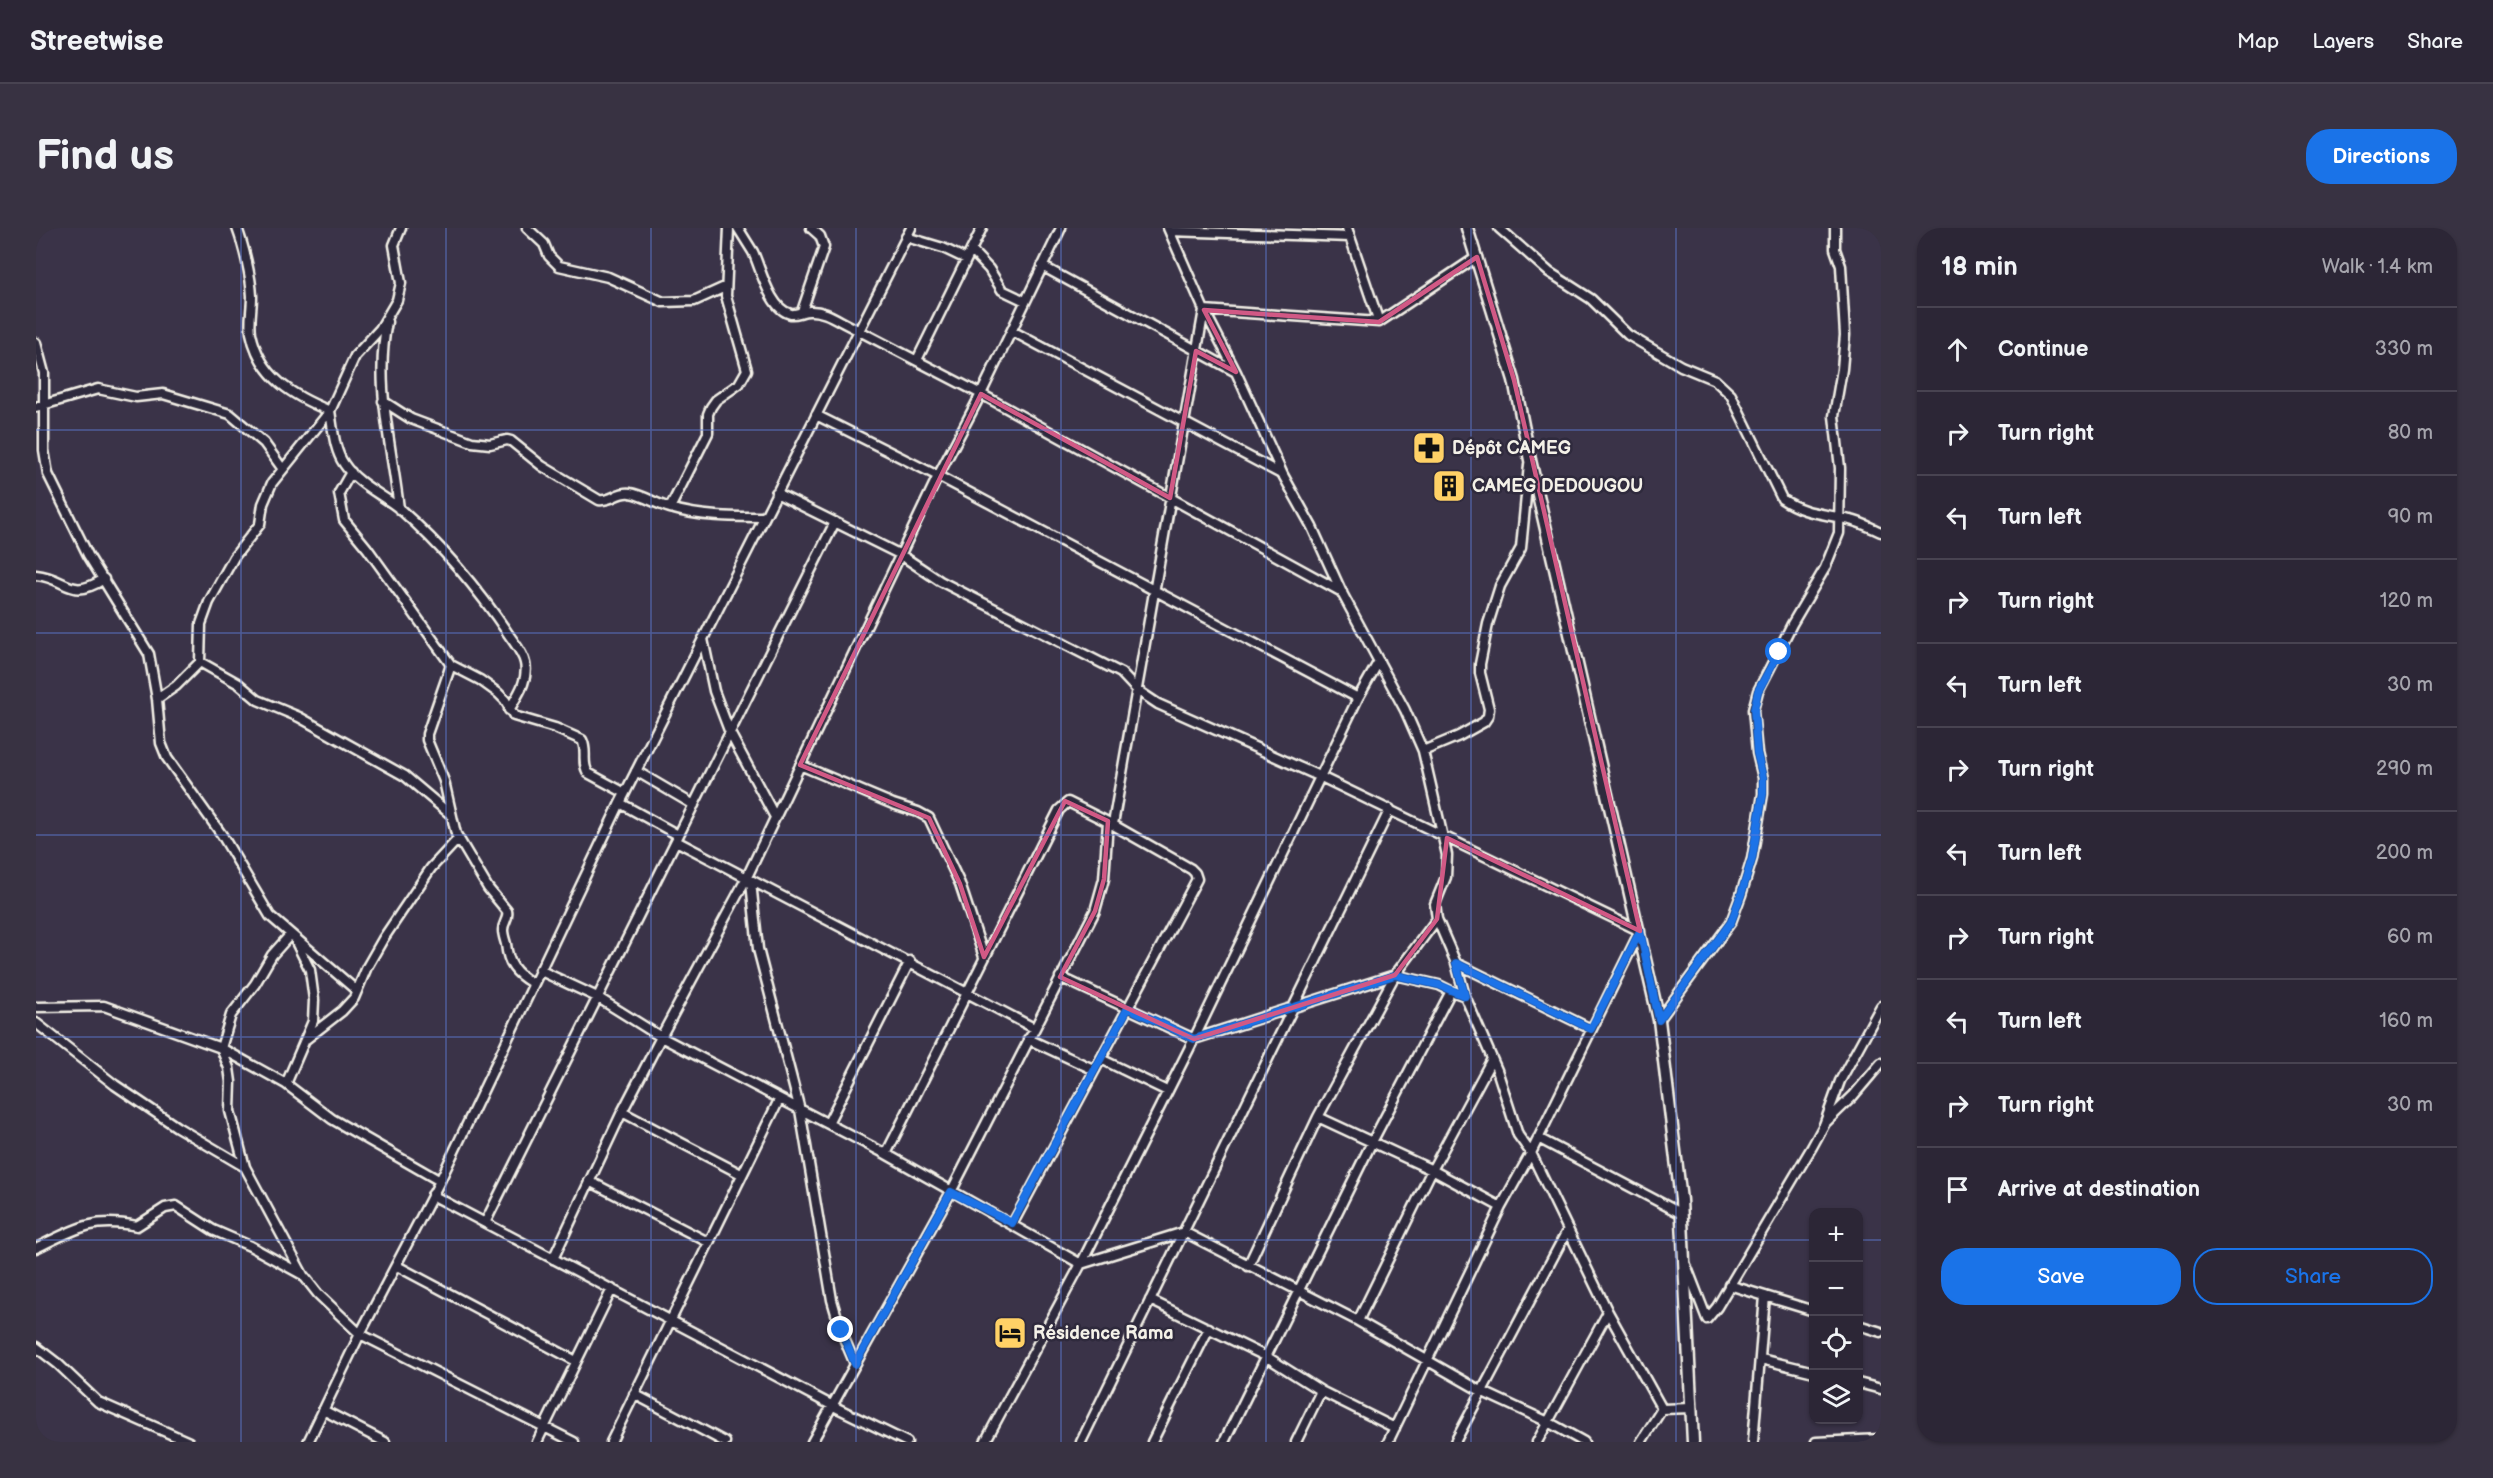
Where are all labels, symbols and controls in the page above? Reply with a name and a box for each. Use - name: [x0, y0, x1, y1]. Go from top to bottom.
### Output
- text: Streetwise: [30, 25, 163, 58]
- text: Map: [2237, 29, 2279, 54]
- text: Layers: [2312, 29, 2374, 54]
- text: Share: [2407, 29, 2463, 54]
- button: Directions: [2306, 129, 2457, 184]
- text: Find us: [36, 131, 174, 182]
- text: 18 min: [1941, 252, 2018, 283]
- text: Walk · 1.4 km: [2322, 255, 2433, 279]
- icon: ahead: [1941, 333, 1974, 366]
- text: Continue: [1998, 336, 2088, 363]
- text: 330 m: [2375, 337, 2433, 361]
- icon: right: [1941, 417, 1974, 450]
- text: Turn right: [1998, 420, 2094, 447]
- text: 80 m: [2388, 421, 2433, 445]
- pharmacy icon: Dépôt CAMEG: [1411, 430, 1447, 466]
- place label: Dépôt CAMEG: [1452, 438, 1571, 459]
- building icon: CAMEG DEDOUGOU: [1431, 468, 1467, 504]
- place label: CAMEG DEDOUGOU: [1472, 476, 1643, 497]
- icon: left: [1941, 501, 1974, 534]
- text: Turn left: [1998, 504, 2082, 531]
- text: 90 m: [2388, 505, 2433, 529]
- icon: right: [1941, 585, 1974, 618]
- text: Turn right: [1998, 588, 2094, 615]
- text: 120 m: [2380, 589, 2433, 613]
- route start: [1765, 638, 1791, 664]
- icon: left: [1941, 669, 1974, 702]
- text: Turn left: [1998, 672, 2082, 699]
- text: 30 m: [2387, 673, 2433, 697]
- icon: right: [1941, 753, 1974, 786]
- text: Turn right: [1998, 756, 2094, 783]
- text: 290 m: [2376, 757, 2433, 781]
- icon: left: [1941, 837, 1974, 870]
- text: Turn left: [1998, 840, 2082, 867]
- text: 200 m: [2376, 841, 2433, 865]
- icon: right: [1941, 921, 1974, 954]
- text: Turn right: [1998, 924, 2094, 951]
- text: 60 m: [2387, 925, 2433, 949]
- icon: left: [1941, 1005, 1974, 1038]
- text: Turn left: [1998, 1008, 2082, 1035]
- text: 160 m: [2379, 1009, 2433, 1033]
- icon: right: [1941, 1089, 1974, 1122]
- text: Turn right: [1998, 1092, 2094, 1119]
- text: 30 m: [2387, 1093, 2433, 1117]
- icon: arrive: [1941, 1173, 1974, 1206]
- text: Arrive at destination: [1998, 1176, 2200, 1203]
- map controls: [1809, 1208, 1863, 1424]
- button: +: [1809, 1208, 1863, 1262]
- button: Save: [1941, 1248, 2181, 1305]
- button: Share: [2193, 1248, 2433, 1305]
- button: −: [1809, 1262, 1863, 1316]
- hotel icon: Résidence Rama: [992, 1315, 1028, 1351]
- route end: [827, 1316, 853, 1342]
- button: locate: [1809, 1316, 1863, 1370]
- place label: Résidence Rama: [1033, 1323, 1174, 1344]
- button: layers: [1809, 1370, 1863, 1424]

